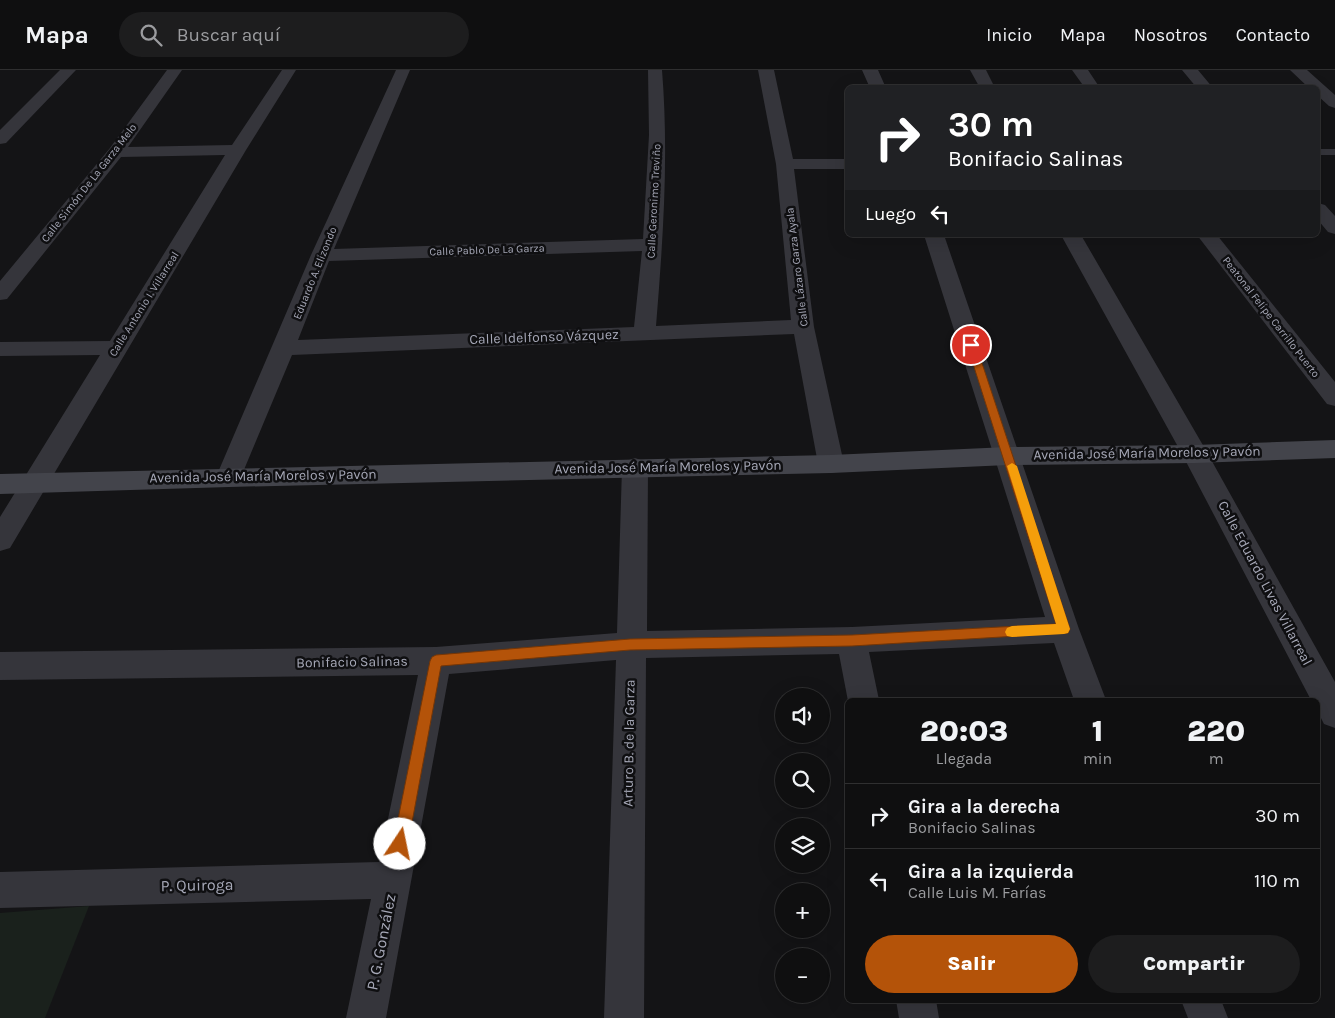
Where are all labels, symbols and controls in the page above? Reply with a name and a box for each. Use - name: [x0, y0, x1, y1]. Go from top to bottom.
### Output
- search box: [119, 12, 469, 57]
- text: Mapa: [25, 21, 89, 49]
- icon: search: [137, 21, 165, 49]
- text: Buscar aquí: [177, 24, 280, 46]
- text: Inicio: [986, 24, 1032, 46]
- text: Mapa: [1060, 24, 1106, 46]
- text: Nosotros: [1134, 24, 1208, 46]
- text: Contacto: [1236, 24, 1310, 46]
- text: 30 m: [948, 104, 1034, 145]
- icon: right: [865, 105, 930, 170]
- street label: Calle Simón De La Garza Melo: [39, 121, 139, 245]
- street label: Calle Geronimo Treviño: [645, 143, 663, 259]
- text: Bonifacio Salinas: [948, 146, 1123, 172]
- icon: left: [926, 200, 954, 228]
- text: Luego: [865, 203, 916, 225]
- street label: Calle Lázaro Garza Ayala: [783, 207, 811, 327]
- street label: Eduardo A. Elizondo: [291, 225, 339, 321]
- street label: Calle Pablo De La Garza: [429, 241, 545, 259]
- street label: Calle Antonio I. Villarreal: [106, 249, 182, 359]
- street label: Peatonal Felipe Carrillo Puerto: [1220, 254, 1322, 380]
- pin: [950, 324, 992, 366]
- street label: Calle Idelfonso Vázquez: [469, 326, 619, 348]
- icon: arrive: [957, 331, 985, 359]
- street label: Avenida José María Morelos y Pavón: [1033, 443, 1261, 463]
- street label: Avenida José María Morelos y Pavón: [554, 457, 782, 477]
- street label: Avenida José María Morelos y Pavón: [149, 466, 377, 486]
- street label: Calle Eduardo Livas Villarreal: [1214, 498, 1316, 668]
- street label: Bonifacio Salinas: [296, 653, 408, 671]
- street label: Arturo B. de la Garza: [619, 679, 639, 807]
- map controls: [775, 688, 830, 1003]
- button: sound: [775, 688, 830, 743]
- text: 20:03: [920, 713, 1008, 749]
- text: 1: [1092, 713, 1103, 749]
- text: 220: [1187, 713, 1245, 749]
- text: Llegada: [936, 749, 992, 768]
- text: min: [1083, 749, 1112, 768]
- text: m: [1209, 749, 1224, 768]
- button: search: [775, 753, 830, 808]
- text: Gira a la derecha: [908, 796, 1060, 818]
- icon: right: [865, 802, 893, 830]
- text: 30 m: [1255, 805, 1300, 827]
- position arrow: [373, 817, 425, 869]
- button: layers: [775, 818, 830, 873]
- text: Bonifacio Salinas: [908, 818, 1036, 837]
- text: Gira a la izquierda: [908, 861, 1074, 883]
- icon: left: [865, 867, 893, 895]
- text: 110 m: [1254, 870, 1300, 892]
- street label: P. Quiroga: [160, 875, 234, 895]
- button: +: [775, 883, 830, 938]
- text: Calle Luis M. Farías: [908, 883, 1047, 902]
- street label: P. G. González: [362, 892, 400, 992]
- button: Salir: [865, 935, 1078, 993]
- button: Compartir: [1088, 935, 1300, 993]
- button: −: [775, 948, 830, 1003]

